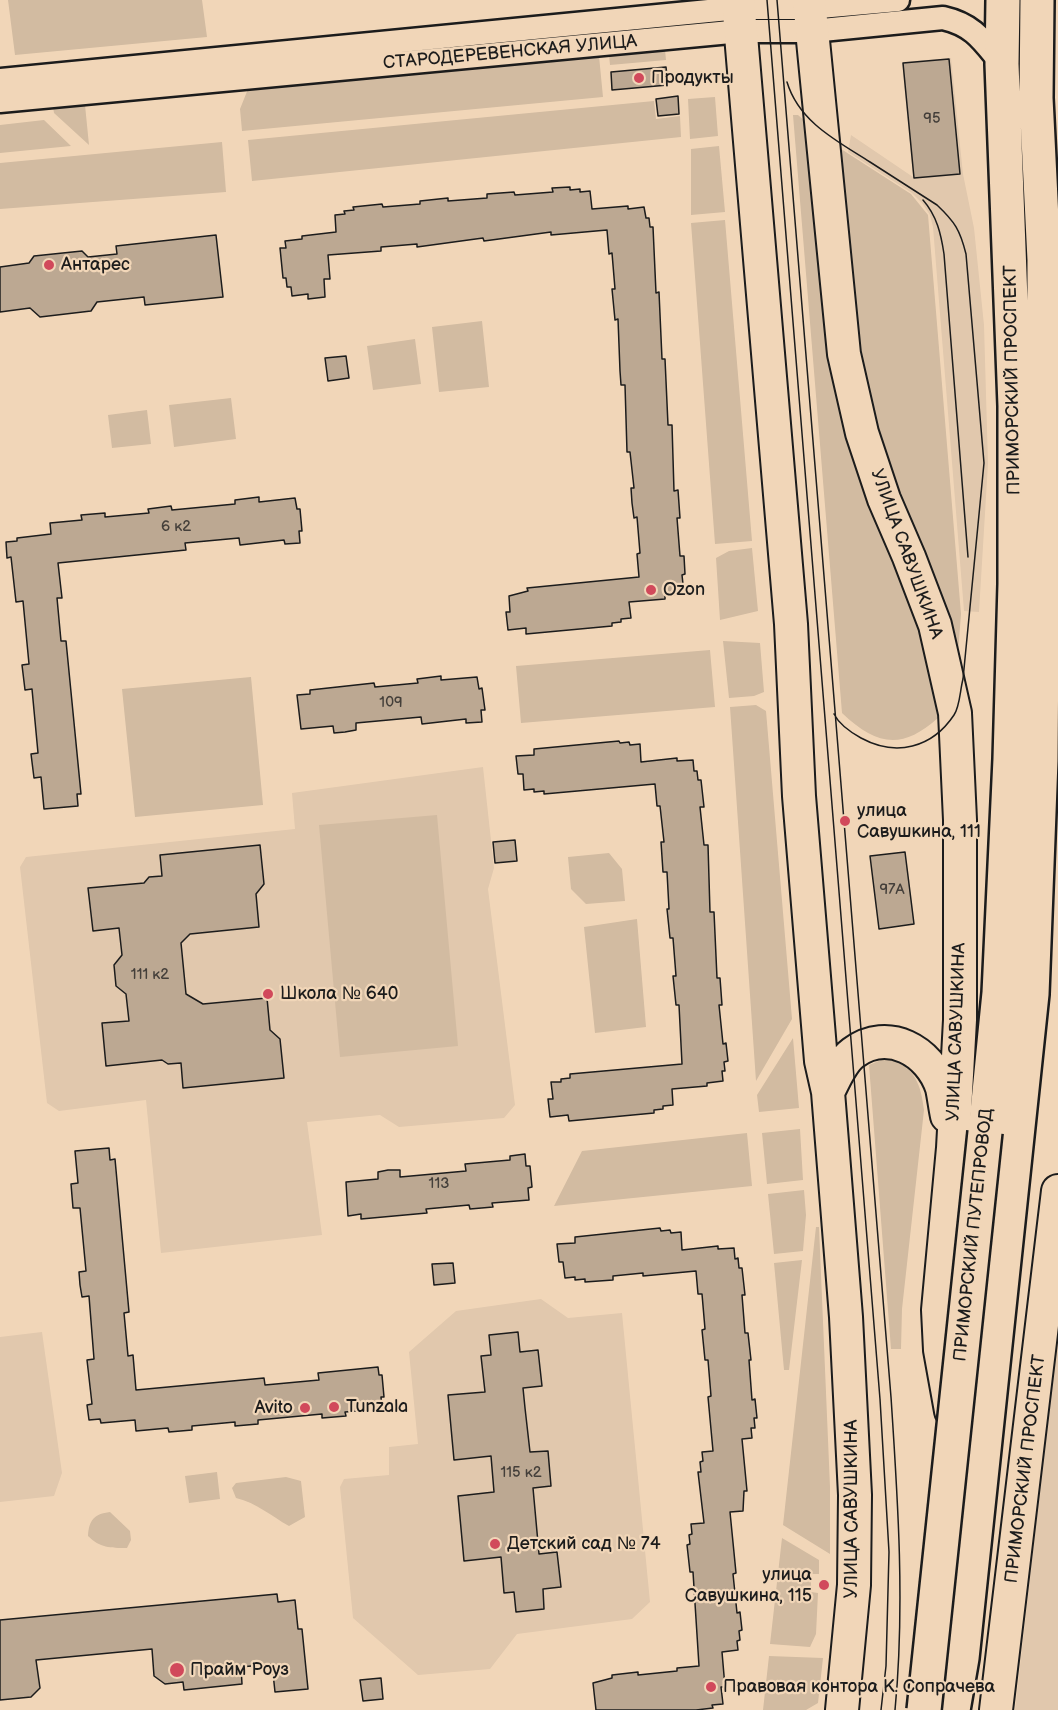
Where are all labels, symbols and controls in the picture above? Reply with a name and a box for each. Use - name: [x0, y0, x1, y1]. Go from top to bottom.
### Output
- street label: СТАРОДЕРЕВЕНСКАЯ УЛИЦА: [382, 31, 638, 75]
- place label: Продукты: [651, 67, 734, 89]
- marker: Продукты: [632, 71, 646, 85]
- house number: 95: [923, 110, 941, 128]
- place label: Антарес: [61, 254, 130, 276]
- marker: Антарес: [42, 258, 56, 272]
- street label: ПРИМОРСКИЙ ПРОСПЕКТ: [1000, 265, 1026, 495]
- street label: УЛИЦА САВУШКИНА: [865, 466, 947, 642]
- house number: 6 к2: [161, 518, 191, 536]
- place label: Ozon: [663, 579, 705, 601]
- marker: Ozon: [644, 583, 658, 597]
- house number: 109: [379, 694, 403, 712]
- place label: улица Савушкина, 111: [857, 800, 981, 842]
- marker: улица Савушкина, 111: [838, 814, 852, 828]
- house number: 97А: [879, 881, 905, 899]
- street label: УЛИЦА САВУШКИНА: [943, 942, 971, 1122]
- house number: 111 к2: [131, 966, 169, 984]
- place label: Школа № 640: [280, 983, 398, 1005]
- marker: Школа № 640: [261, 987, 275, 1001]
- street label: ПРИМОРСКИЙ ПУТЕПРОВОД: [950, 1107, 998, 1363]
- house number: 113: [429, 1175, 449, 1193]
- street label: ПРИМОРСКИЙ ПРОСПЕКТ: [1001, 1354, 1051, 1584]
- place label: Tunzala: [346, 1396, 408, 1418]
- place label: Avito: [254, 1397, 293, 1419]
- marker: Tunzala: [327, 1400, 341, 1414]
- marker: Avito: [298, 1401, 312, 1415]
- street label: УЛИЦА САВУШКИНА: [841, 1420, 863, 1598]
- house number: 115 к2: [500, 1464, 542, 1482]
- place label: Детский сад № 74: [507, 1533, 661, 1555]
- marker: Детский сад № 74: [488, 1537, 502, 1551]
- place label: улица Савушкина, 115: [685, 1564, 812, 1606]
- marker: улица Савушкина, 115: [817, 1578, 831, 1592]
- place label: Прайм Роуз: [190, 1659, 289, 1681]
- marker: Прайм Роуз: [168, 1661, 186, 1679]
- place label: Правовая контора К. Сопрачева: [723, 1676, 995, 1698]
- marker: Правовая контора К. Сопрачева: [704, 1680, 718, 1694]

